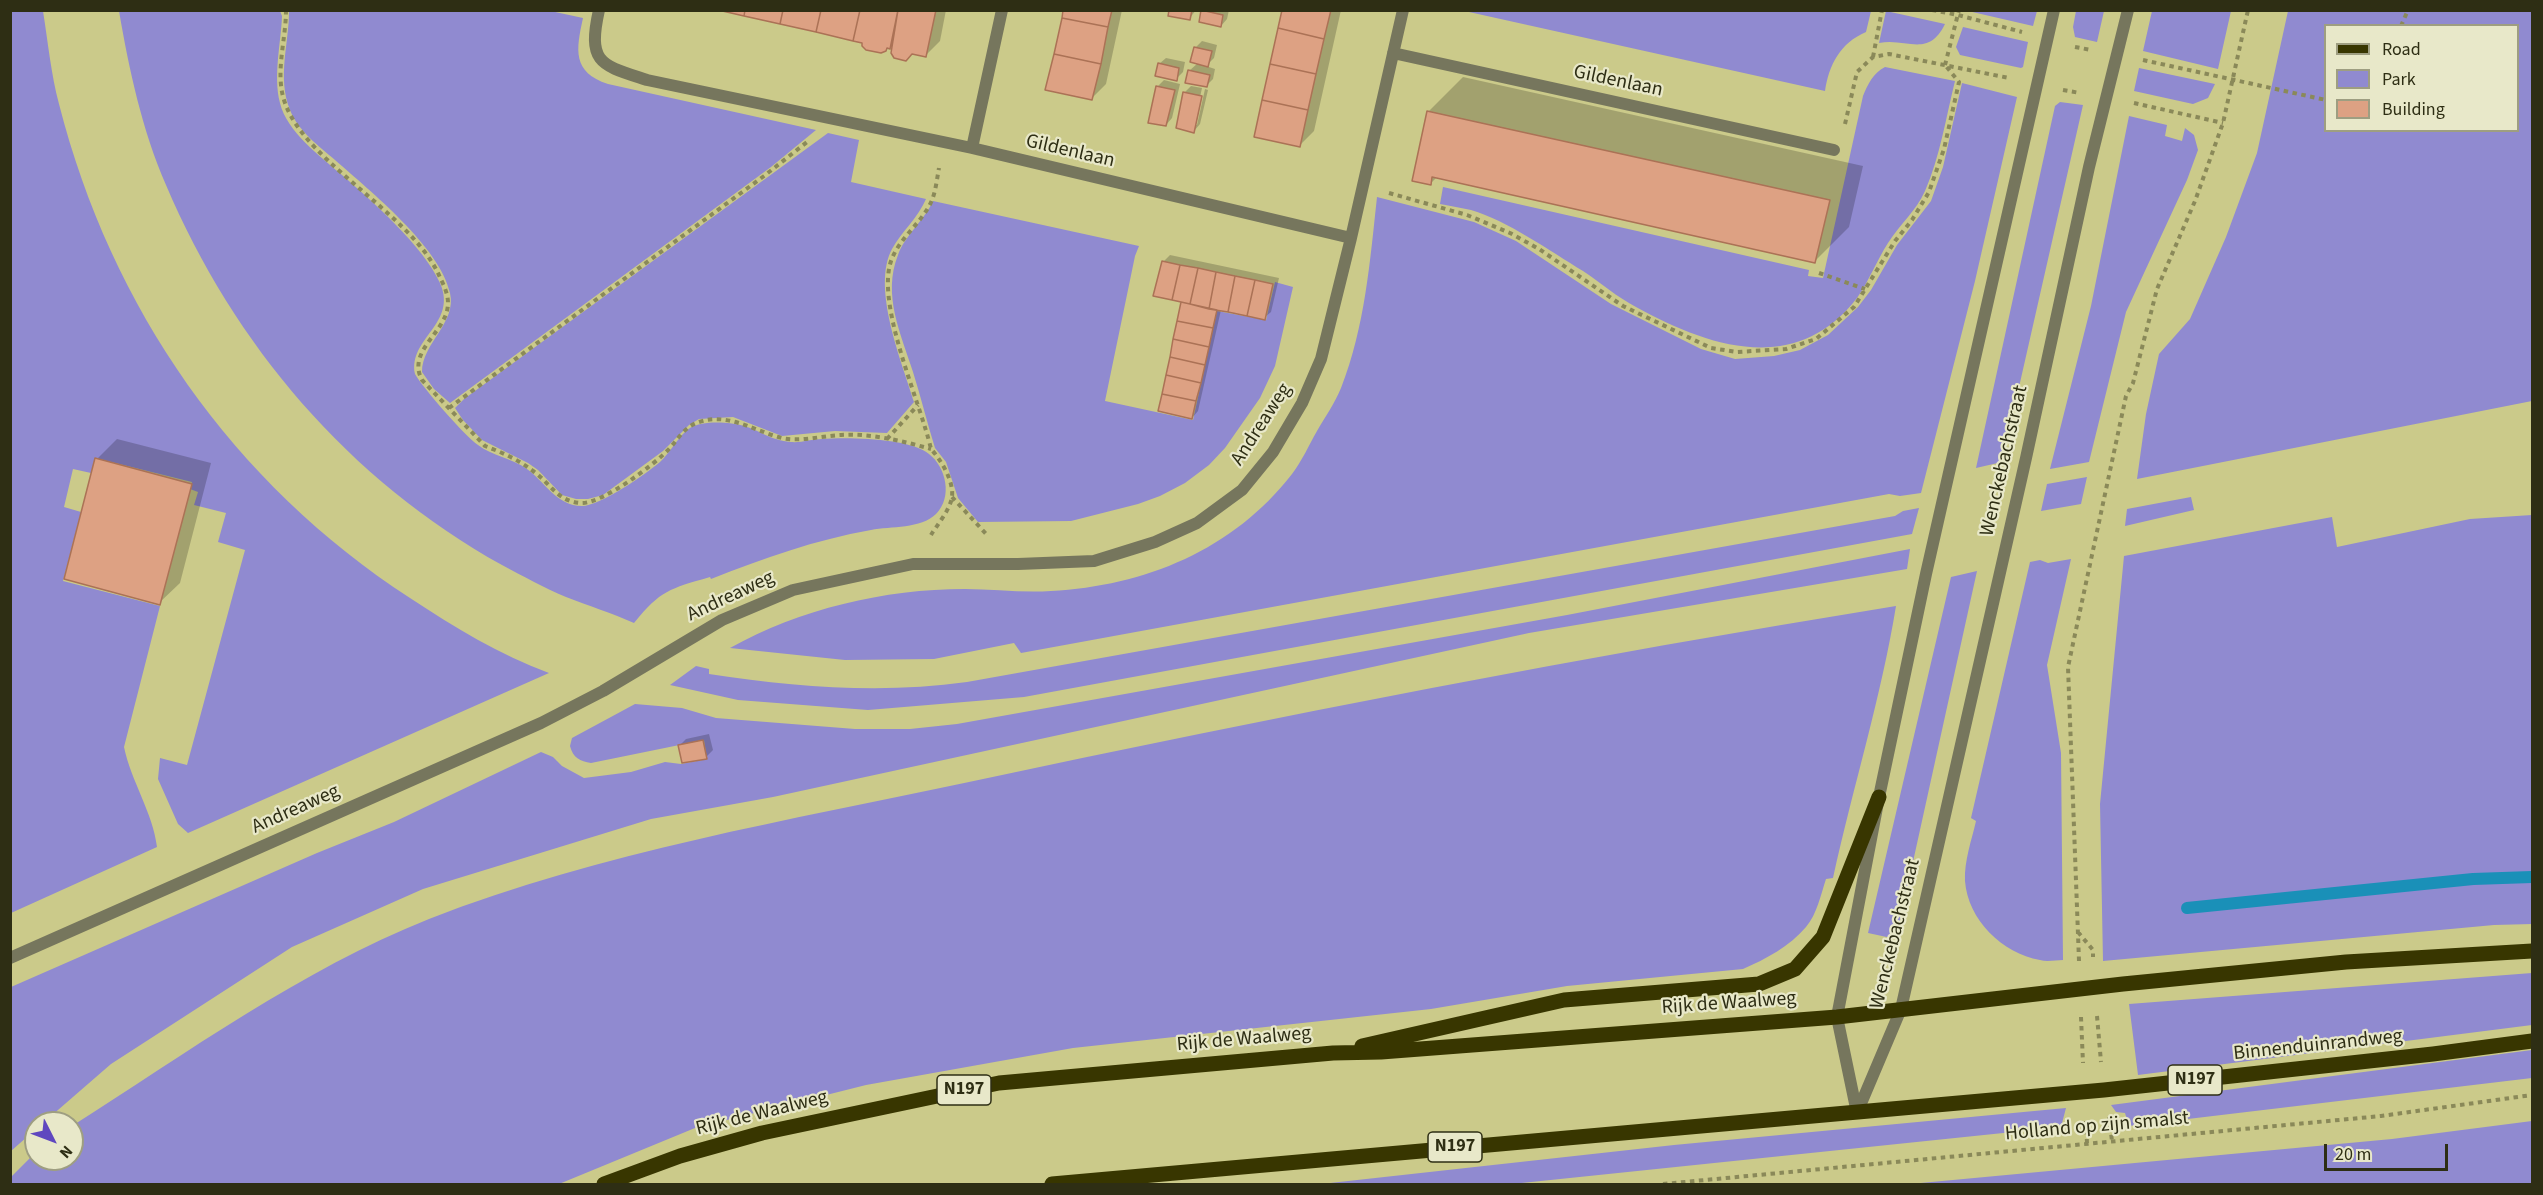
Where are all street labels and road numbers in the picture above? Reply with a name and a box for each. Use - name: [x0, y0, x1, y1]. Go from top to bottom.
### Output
- street label: Gildenlaan: [1571, 61, 1665, 103]
- street label: Gildenlaan: [1023, 130, 1117, 174]
- street label: Andreaweg: [1226, 379, 1298, 471]
- street label: Wenckebachstraat: [1976, 383, 2034, 539]
- street label: Andreaweg: [684, 566, 778, 628]
- street label: Andreaweg: [248, 780, 344, 840]
- street label: Wenckebachstraat: [1866, 856, 1926, 1012]
- street label: Rijk de Waalweg: [1661, 987, 1797, 1021]
- street label: Rijk de Waalweg: [1176, 1022, 1312, 1058]
- street label: Binnenduinrandweg: [2232, 1025, 2404, 1067]
- road number: N197: [2168, 1065, 2222, 1095]
- road number: N197: [937, 1075, 991, 1105]
- street label: Rijk de Waalweg: [694, 1086, 830, 1142]
- street label: Holland op zijn smalst: [2004, 1107, 2190, 1147]
- road number: N197: [1428, 1132, 1482, 1162]

